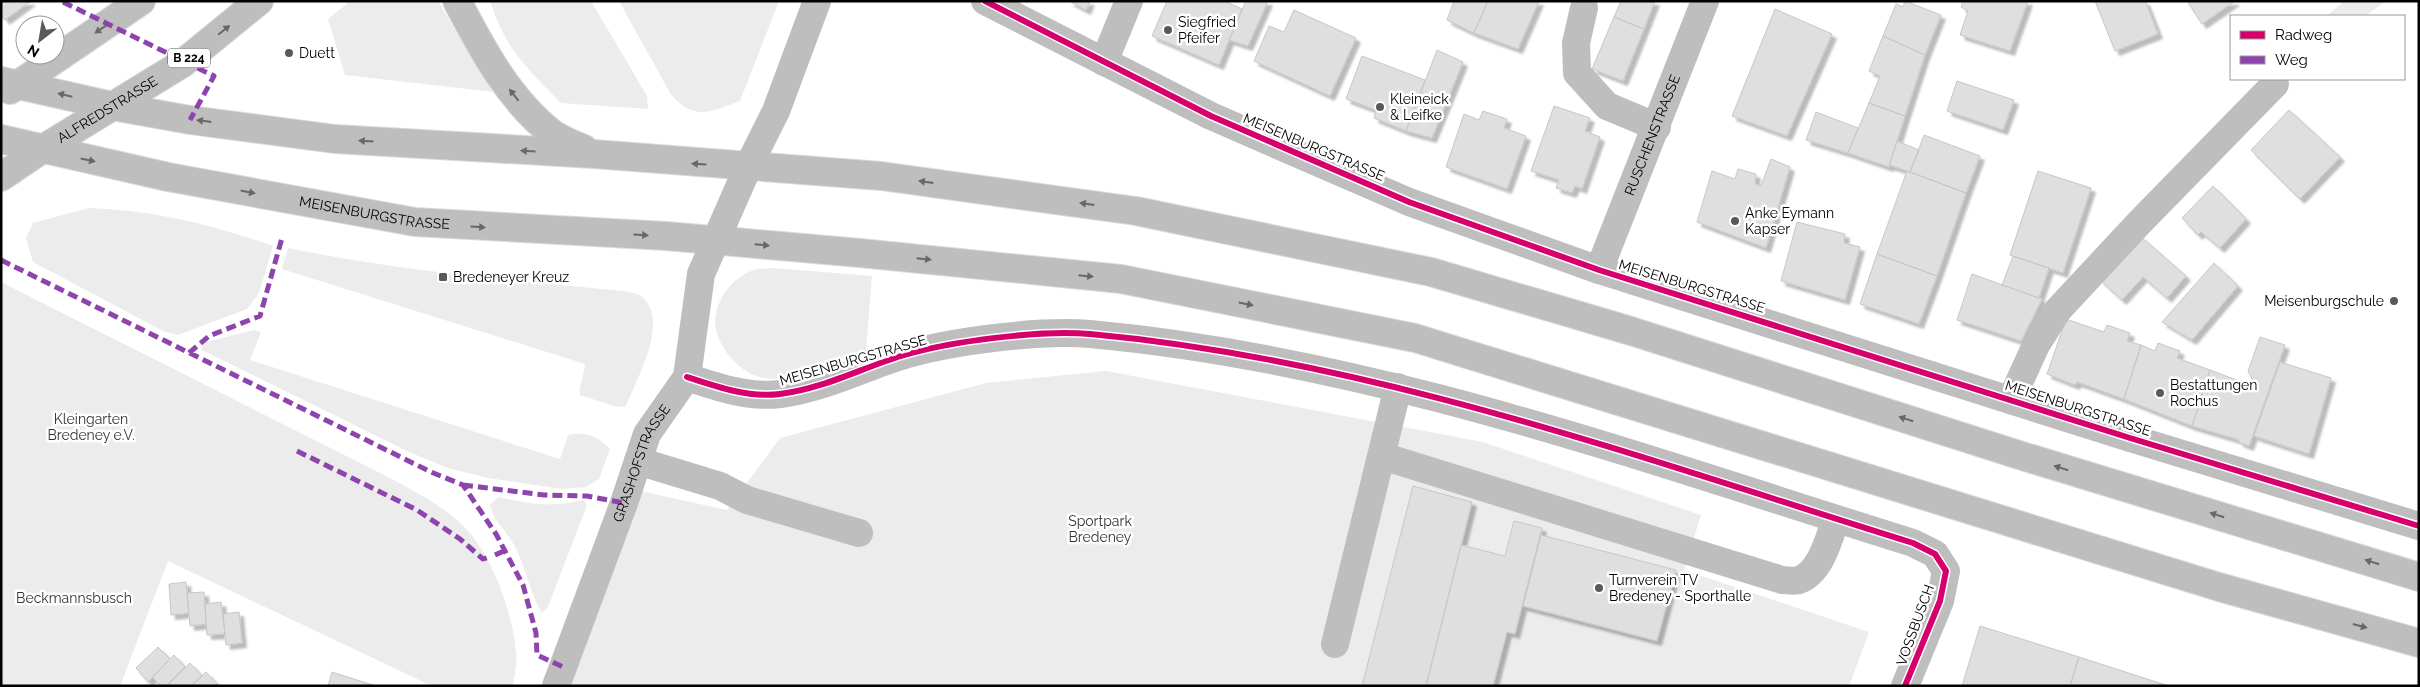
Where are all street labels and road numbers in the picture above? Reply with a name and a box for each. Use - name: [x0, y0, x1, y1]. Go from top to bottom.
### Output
- road number: B 224: [168, 48, 210, 68]
- street label: RUSCHENSTRASSE: [1621, 72, 1683, 198]
- street label: ALFREDSTRASSE: [54, 73, 160, 146]
- street label: MEISENBURGSTRASSE: [1241, 110, 1387, 184]
- street label: MEISENBURGSTRASSE: [298, 193, 450, 232]
- street label: MEISENBURGSTRASSE: [1617, 256, 1767, 316]
- street label: MEISENBURGSTRASSE: [778, 331, 928, 389]
- street label: MEISENBURGSTRASSE: [2003, 377, 2153, 439]
- street label: GRASHOFSTRASSE: [610, 401, 673, 524]
- street label: VOSSBUSCH: [1893, 582, 1937, 668]

